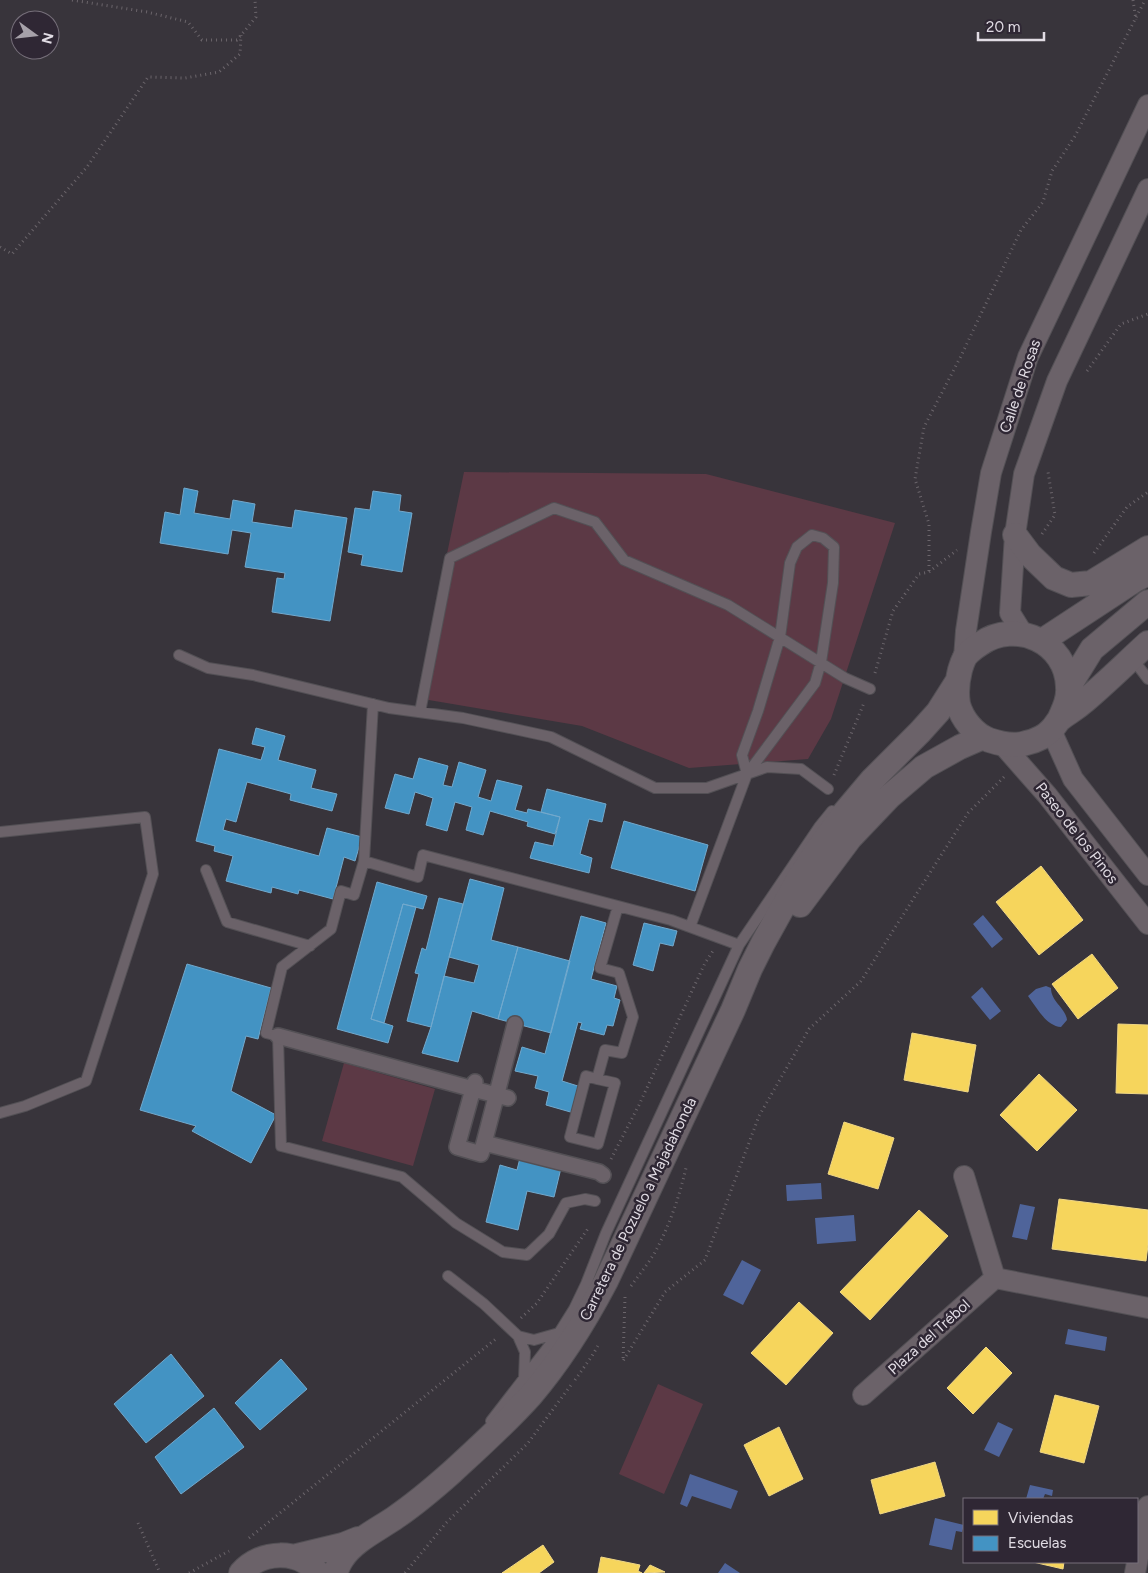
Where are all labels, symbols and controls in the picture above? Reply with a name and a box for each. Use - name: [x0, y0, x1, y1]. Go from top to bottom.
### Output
- north arrow: [10, 10, 60, 60]
- scale bar: [978, 10, 1044, 42]
- text: 20 m: [986, 18, 1020, 36]
- text: N: [37, 31, 57, 46]
- street label: Calle de Rosas: [996, 337, 1044, 435]
- street label: Paseo de los Pinos: [1032, 779, 1122, 887]
- street label: Carretera de Pozuelo a Majadahonda: [576, 1094, 700, 1324]
- street label: Plaza del Trébol: [884, 1296, 974, 1378]
- legend: [963, 1498, 1138, 1563]
- text: Viviendas: [1008, 1509, 1073, 1527]
- text: Escuelas: [1008, 1534, 1067, 1552]

